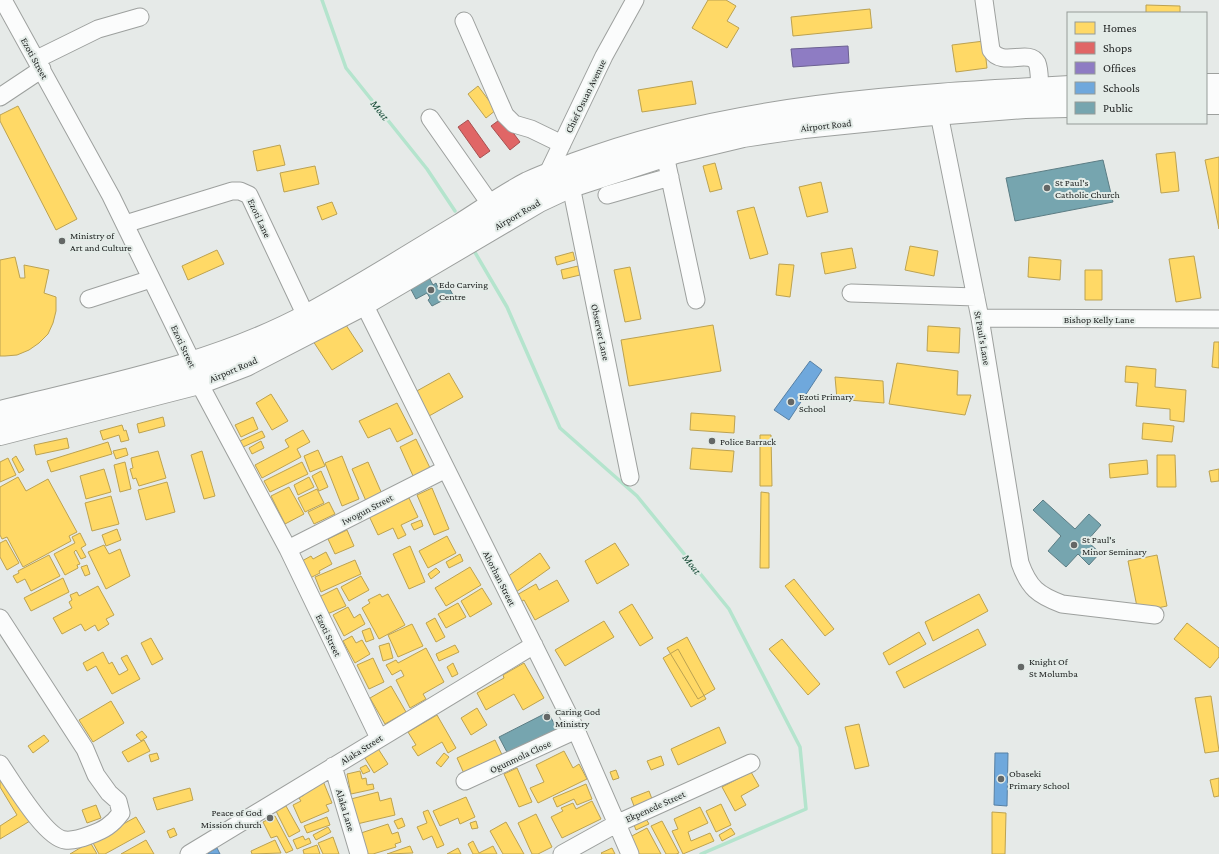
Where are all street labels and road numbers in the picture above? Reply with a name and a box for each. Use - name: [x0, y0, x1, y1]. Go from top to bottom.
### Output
- street label: Ezoti Street: [19, 36, 51, 82]
- street label: Chief Osuan Avenue: [563, 57, 608, 135]
- street label: Airport Road: [800, 117, 853, 134]
- street label: Ezoti Lane: [246, 197, 274, 240]
- street label: Airport Road: [492, 197, 543, 232]
- street label: Observer Lane: [589, 303, 612, 362]
- street label: St Paul's Lane: [972, 310, 993, 367]
- street label: Bishop Kelly Lane: [1064, 314, 1135, 325]
- street label: Ezoti Street: [169, 323, 198, 370]
- street label: Airport Road: [208, 354, 260, 385]
- street label: Iwogun Street: [340, 492, 395, 527]
- street label: Ahorhan Street: [481, 549, 518, 608]
- street label: Ezoti Street: [314, 612, 344, 659]
- street label: Alaka Street: [338, 732, 385, 767]
- street label: Ogunmola Close: [488, 737, 553, 775]
- street label: Alaka Lane: [334, 788, 357, 833]
- street label: Ekpenede Street: [623, 788, 688, 825]

